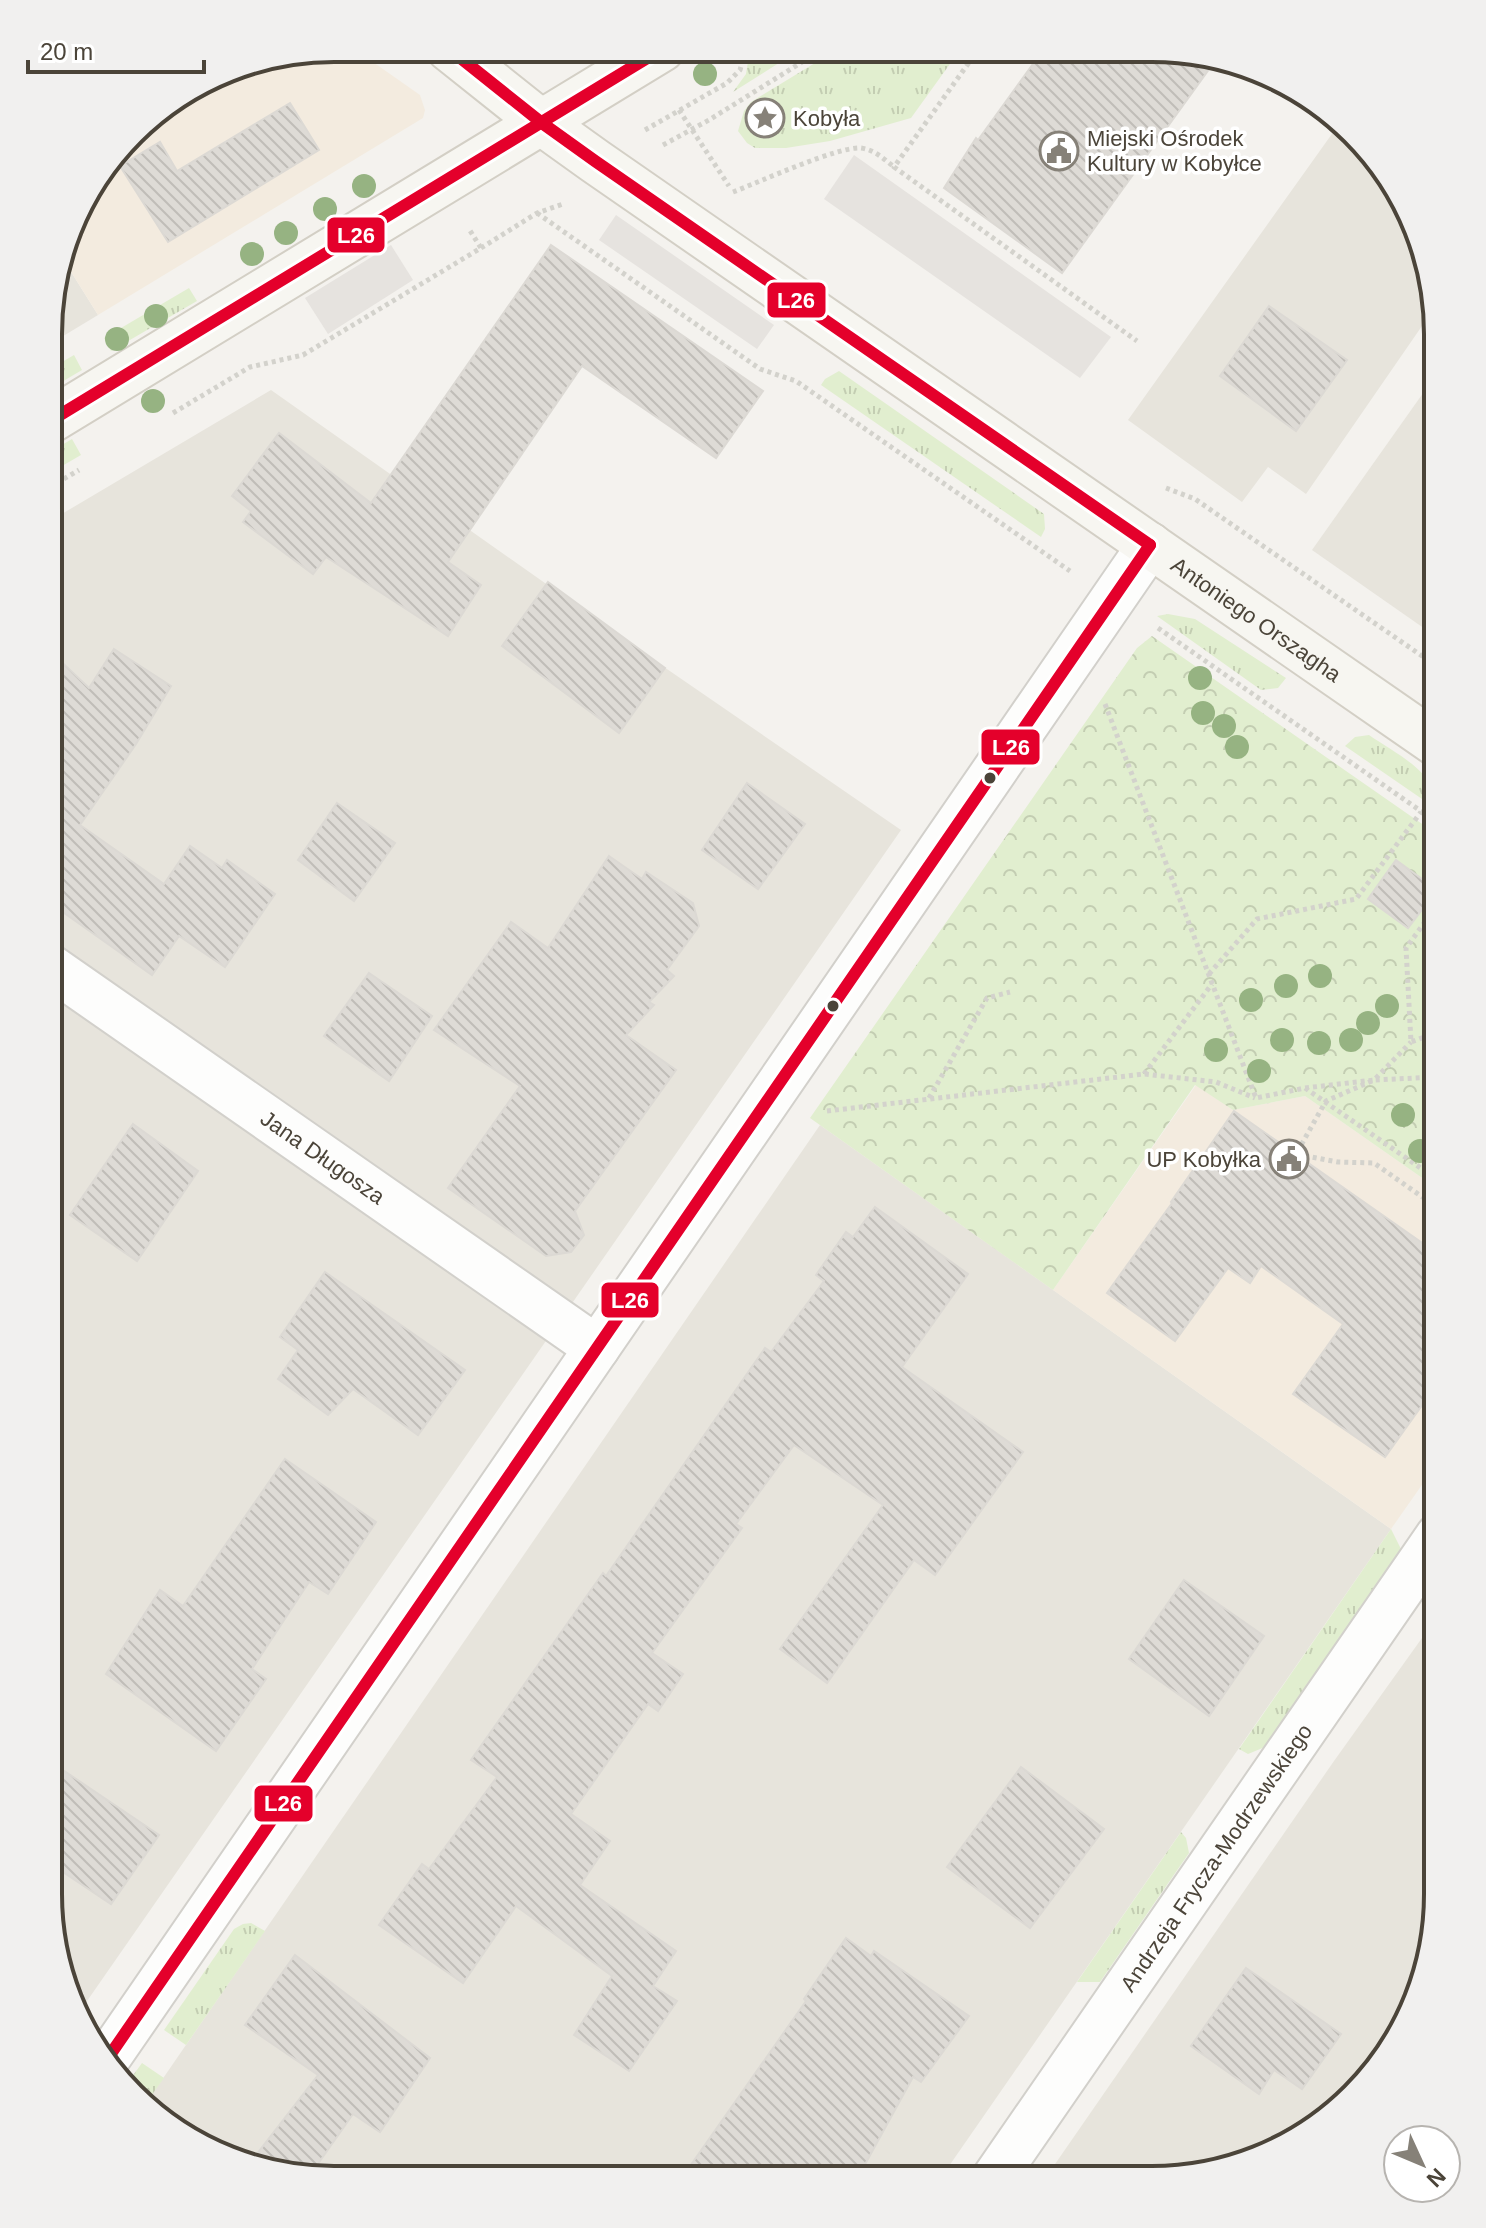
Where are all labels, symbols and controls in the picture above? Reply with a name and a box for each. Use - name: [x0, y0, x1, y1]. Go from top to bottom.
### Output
- scale bar: [28, 24, 204, 74]
- text: 20 m: [40, 38, 93, 65]
- place icon: Kobyła: [744, 97, 786, 139]
- place label: Kobyła: [793, 106, 861, 131]
- place label: Miejski Ośrodek Kultury w Kobyłce: [1087, 126, 1262, 176]
- public building icon: Miejski Ośrodek Kultury w Kobyłce: [1038, 130, 1080, 172]
- line badge: L26: [326, 216, 386, 254]
- text: L26: [337, 223, 375, 248]
- line badge: L26: [766, 281, 827, 319]
- text: L26: [777, 288, 815, 313]
- street label: Antoniego Orszagha: [1167, 552, 1347, 687]
- line badge: L26: [980, 728, 1041, 766]
- text: L26: [992, 735, 1030, 760]
- unlabelled marker: [982, 770, 998, 786]
- unlabelled marker: [825, 998, 841, 1014]
- street label: Jana Długosza: [256, 1105, 391, 1209]
- public building icon: UP Kobyłka: [1268, 1138, 1310, 1180]
- place label: UP Kobyłka: [1146, 1147, 1262, 1172]
- line badge: L26: [600, 1281, 660, 1319]
- text: L26: [611, 1288, 649, 1313]
- street label: Andrzeja Frycza-Modrzewskiego: [1115, 1719, 1317, 1996]
- line badge: L26: [253, 1784, 314, 1823]
- text: L26: [264, 1791, 302, 1816]
- north arrow: [1382, 2124, 1462, 2204]
- text: N: [1422, 2163, 1451, 2192]

